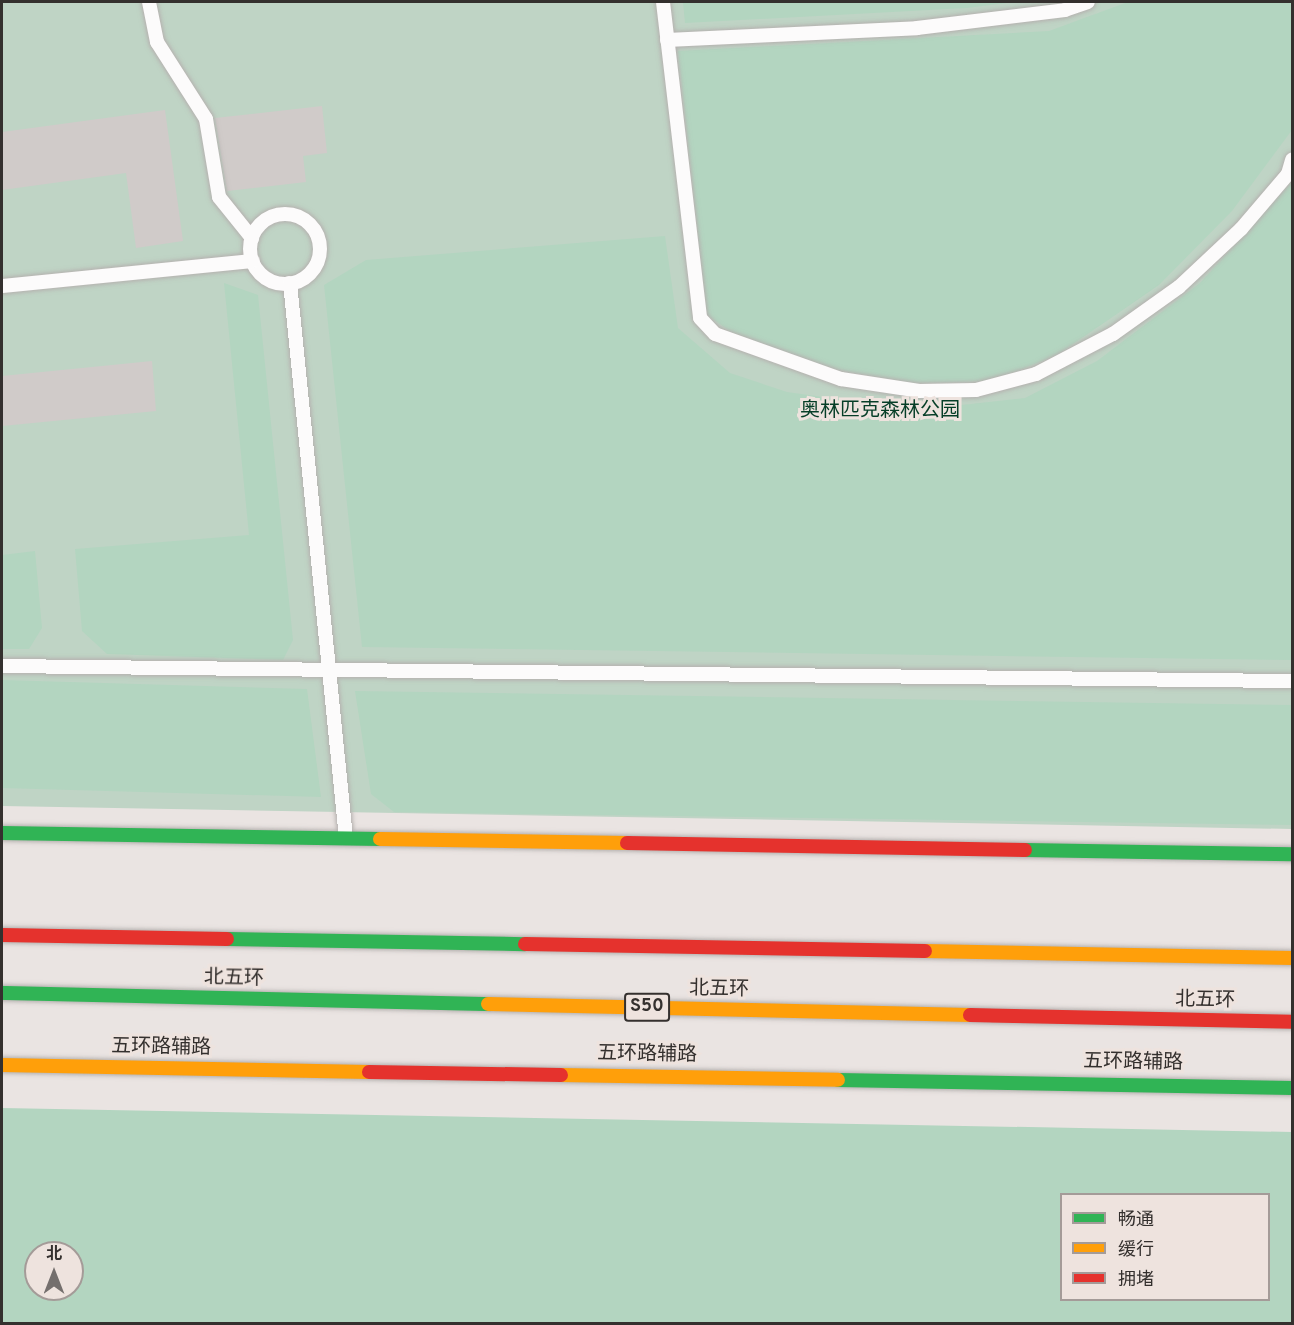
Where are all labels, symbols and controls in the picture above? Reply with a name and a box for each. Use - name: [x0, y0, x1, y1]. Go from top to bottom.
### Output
- park label: 奥林匹克森林公园: [800, 399, 960, 423]
- street label: 北五环: [204, 966, 264, 992]
- street label: 北五环: [689, 977, 749, 1003]
- street label: 北五环: [1175, 988, 1235, 1014]
- road number: S50: [623, 992, 671, 1022]
- street label: 五环路辅路: [111, 1035, 211, 1061]
- street label: 五环路辅路: [597, 1042, 697, 1068]
- street label: 五环路辅路: [1083, 1050, 1183, 1076]
- legend: [1060, 1193, 1270, 1301]
- text: 畅通: [1118, 1209, 1154, 1232]
- text: 缓行: [1118, 1239, 1154, 1262]
- north arrow: [24, 1241, 84, 1301]
- text: 北: [46, 1245, 62, 1265]
- text: 拥堵: [1118, 1269, 1154, 1292]

